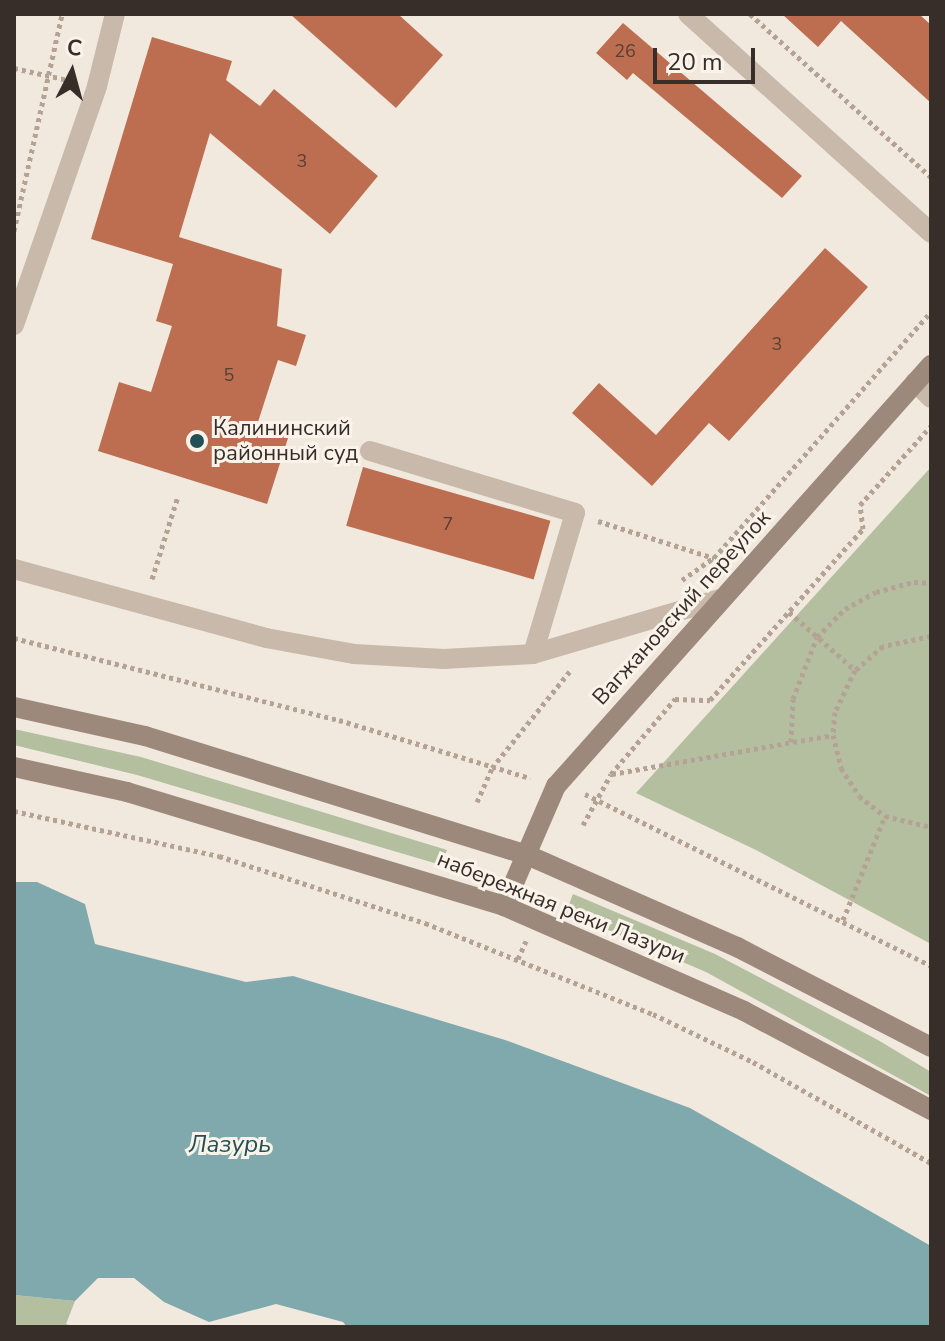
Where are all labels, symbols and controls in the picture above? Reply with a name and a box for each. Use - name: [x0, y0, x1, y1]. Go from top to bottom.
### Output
- north arrow: [32, 32, 112, 112]
- text: С: [65, 32, 84, 64]
- scale bar: [657, 32, 759, 82]
- house number: 26: [614, 40, 636, 62]
- text: 20 m: [667, 46, 723, 78]
- house number: 3: [297, 150, 307, 172]
- house number: 3: [772, 333, 782, 355]
- house number: 5: [224, 364, 234, 386]
- place label: Калининский районный суд: [213, 415, 358, 466]
- marker: Калининский районный суд: [188, 432, 206, 450]
- street label: Вагжановский переулок: [587, 505, 777, 711]
- house number: 7: [443, 513, 453, 535]
- street label: набережная реки Лазури: [433, 846, 689, 970]
- water label: Лазурь: [189, 1131, 271, 1159]

